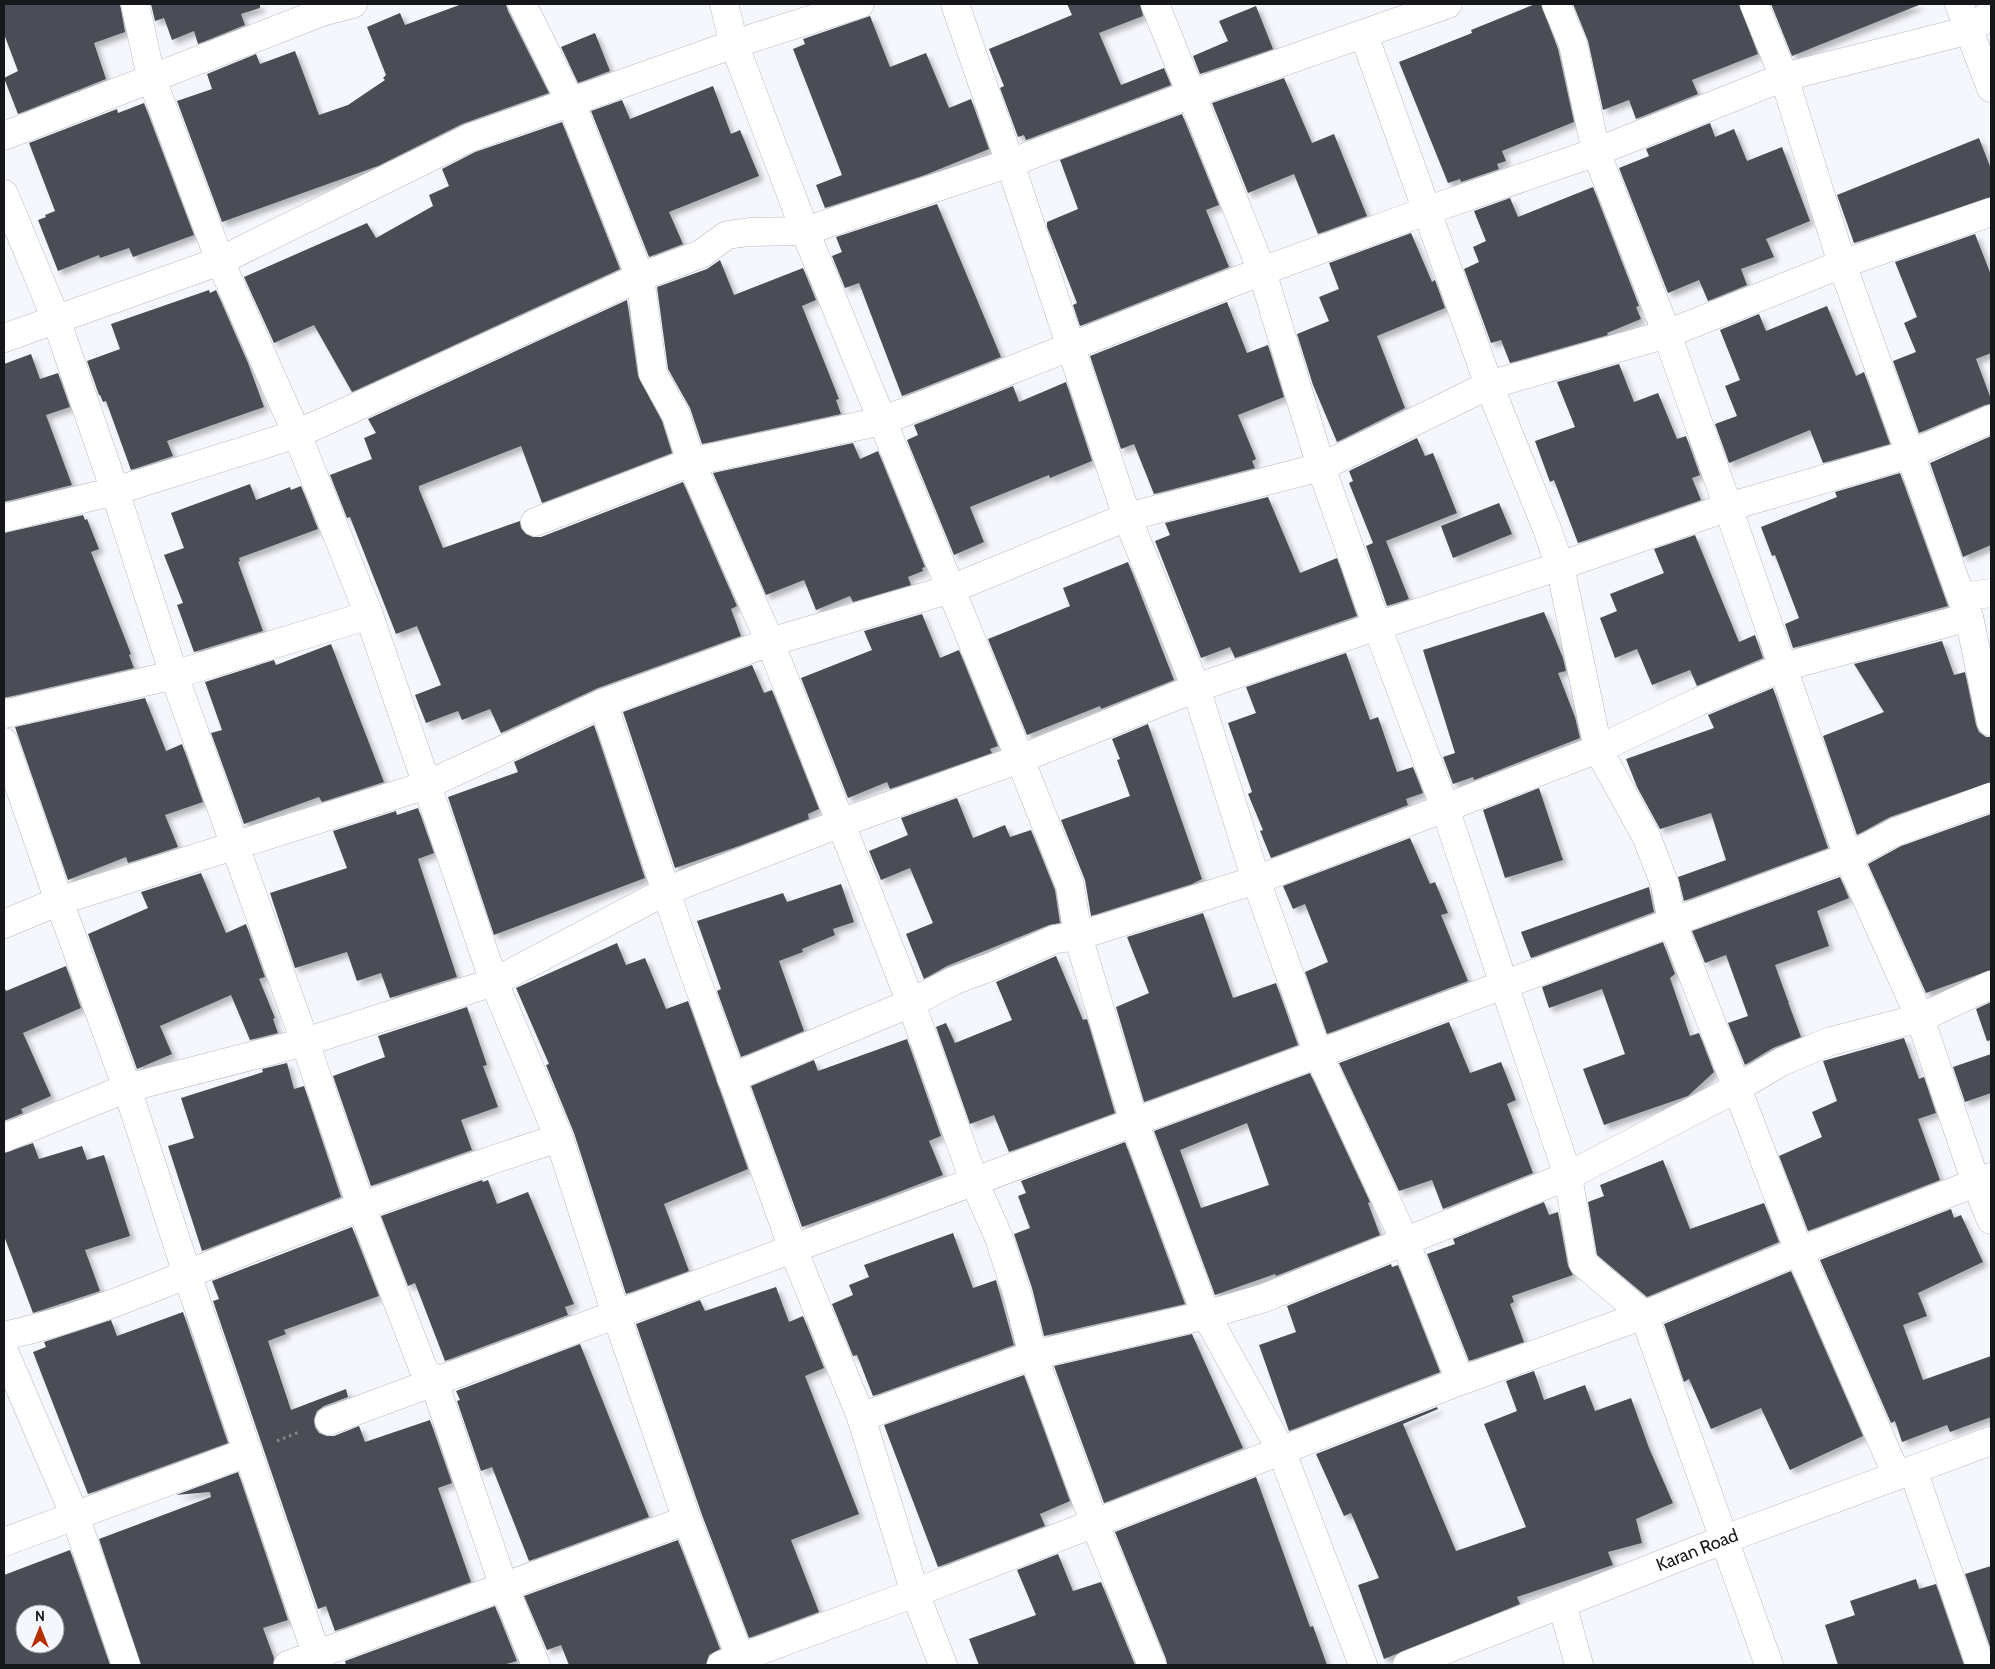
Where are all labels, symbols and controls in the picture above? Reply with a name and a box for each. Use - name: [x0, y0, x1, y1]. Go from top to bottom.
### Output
- street label: Karan Road: [1653, 1524, 1741, 1576]
- north arrow: [15, 1604, 65, 1654]
- text: N: [35, 1607, 45, 1625]

